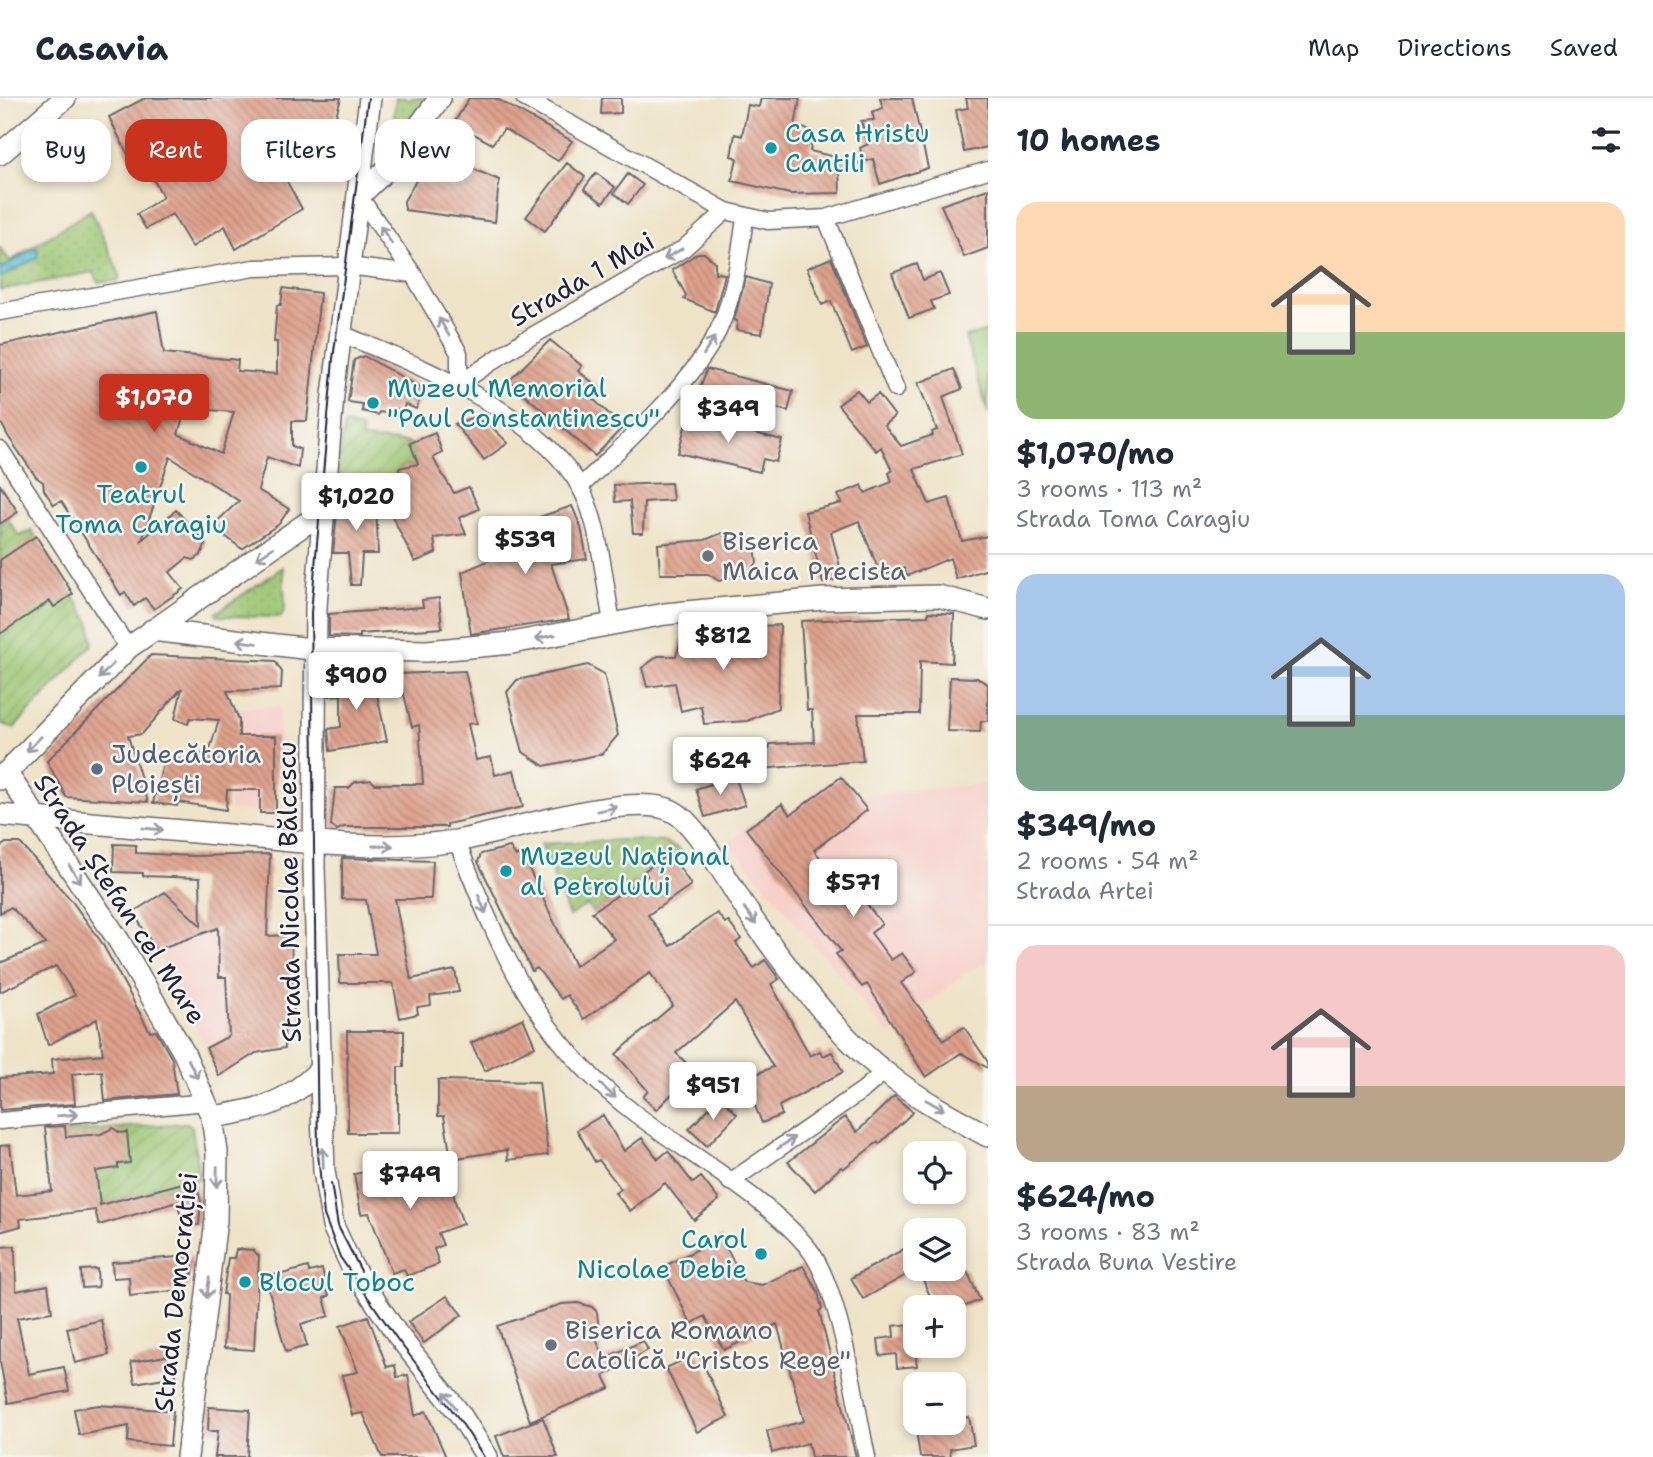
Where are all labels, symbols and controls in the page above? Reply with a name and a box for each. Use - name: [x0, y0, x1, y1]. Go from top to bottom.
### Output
- text: Casavia: [35, 26, 168, 71]
- text: Map: [1308, 32, 1359, 64]
- text: Directions: [1397, 32, 1512, 64]
- text: Saved: [1550, 32, 1618, 64]
- place label: Casa Hristu Cantili: [785, 115, 929, 180]
- chip: Buy: [21, 119, 111, 182]
- chip: Rent: [125, 119, 227, 182]
- chip: Filters: [241, 119, 361, 182]
- chip: New: [375, 119, 475, 182]
- text: 10 homes: [1016, 120, 1161, 161]
- icon: filters: [1587, 121, 1625, 159]
- marker: Casa Hristu Cantili: [763, 140, 779, 156]
- street label: Strada 1 Mai: [503, 223, 660, 334]
- one-way arrow: [379, 226, 394, 245]
- one-way arrow: [664, 247, 684, 261]
- icon: home: [1258, 247, 1384, 373]
- one-way arrow: [437, 317, 451, 337]
- one-way arrow: [702, 337, 716, 357]
- place label: Muzeul Memorial "Paul Constantinescu": [387, 370, 660, 435]
- pin: $1,070: [97, 374, 211, 434]
- text: $1,070: [115, 382, 193, 412]
- pin: $349: [687, 386, 769, 445]
- text: $349: [696, 393, 760, 423]
- marker: Muzeul Memorial "Paul Constantinescu": [365, 395, 381, 411]
- text: $1,070/mo: [1016, 433, 1174, 474]
- marker: Teatrul Toma Caragiu: [133, 459, 149, 475]
- pin: $1,020: [299, 474, 413, 533]
- text: 3 rooms · 113 m²: [1016, 474, 1202, 504]
- place label: Teatrul Toma Caragiu: [55, 476, 227, 541]
- text: $1,020: [317, 481, 395, 511]
- text: Strada Toma Caragiu: [1016, 504, 1250, 534]
- pin: $539: [484, 517, 566, 576]
- place label: Biserica Maica Precista: [722, 523, 906, 588]
- text: $539: [494, 524, 556, 554]
- one-way arrow: [256, 546, 276, 560]
- marker: Biserica Maica Precista: [700, 548, 716, 564]
- pin: $812: [682, 612, 764, 672]
- icon: home: [1258, 619, 1384, 745]
- text: $812: [694, 620, 752, 650]
- one-way arrow: [534, 630, 557, 644]
- one-way arrow: [236, 636, 259, 649]
- pin: $900: [315, 652, 397, 712]
- text: $900: [324, 660, 388, 690]
- one-way arrow: [97, 662, 114, 679]
- one-way arrow: [25, 735, 42, 752]
- place label: Judecătoria Ploiești: [111, 736, 261, 802]
- pin: $624: [679, 738, 761, 797]
- street label: Strada Nicolae Bălcescu: [268, 741, 309, 1043]
- text: $624: [689, 745, 751, 775]
- marker: Judecătoria Ploiești: [89, 761, 105, 777]
- street label: Strada Ștefan cel Mare: [25, 767, 215, 1031]
- one-way arrow: [595, 802, 618, 815]
- text: $349/mo: [1016, 805, 1156, 846]
- one-way arrow: [141, 822, 164, 835]
- place label: Muzeul Național al Petrolului: [520, 838, 729, 903]
- one-way arrow: [371, 839, 394, 852]
- text: 2 rooms · 54 m²: [1016, 846, 1199, 876]
- pin: $571: [812, 860, 894, 919]
- marker: Muzeul Național al Petrolului: [498, 863, 514, 879]
- one-way arrow: [69, 864, 83, 884]
- text: $571: [825, 867, 881, 897]
- text: Strada Artei: [1016, 876, 1154, 906]
- one-way arrow: [476, 893, 489, 915]
- one-way arrow: [743, 906, 757, 925]
- icon: home: [1258, 990, 1384, 1116]
- one-way arrow: [186, 1058, 200, 1079]
- pin: $951: [672, 1062, 754, 1122]
- text: $951: [685, 1070, 741, 1100]
- one-way arrow: [599, 1082, 616, 1099]
- one-way arrow: [924, 1099, 944, 1113]
- one-way arrow: [56, 1108, 79, 1121]
- one-way arrow: [776, 1136, 795, 1150]
- map controls: [903, 1141, 966, 1435]
- button: locate: [903, 1141, 966, 1204]
- one-way arrow: [317, 1147, 330, 1170]
- pin: $749: [369, 1152, 451, 1211]
- text: $749: [379, 1159, 441, 1189]
- one-way arrow: [211, 1165, 224, 1188]
- street label: Strada Democrației: [145, 1170, 207, 1414]
- text: $624/mo: [1016, 1176, 1155, 1217]
- text: 3 rooms · 83 m²: [1016, 1217, 1200, 1247]
- button: layers: [903, 1218, 966, 1281]
- place label: Carol Nicolae Debie: [577, 1221, 747, 1286]
- marker: Carol Nicolae Debie: [753, 1246, 769, 1262]
- text: Strada Buna Vestire: [1016, 1247, 1237, 1277]
- place label: Blocul Toboc: [259, 1264, 415, 1299]
- marker: Blocul Toboc: [237, 1274, 253, 1290]
- one-way arrow: [201, 1276, 214, 1299]
- button: +: [903, 1295, 966, 1358]
- place label: Biserica Romano Catolică "Cristos Rege": [565, 1312, 851, 1377]
- marker: Biserica Romano Catolică "Cristos Rege": [543, 1337, 559, 1353]
- button: −: [903, 1372, 966, 1435]
- one-way arrow: [443, 1391, 457, 1410]

